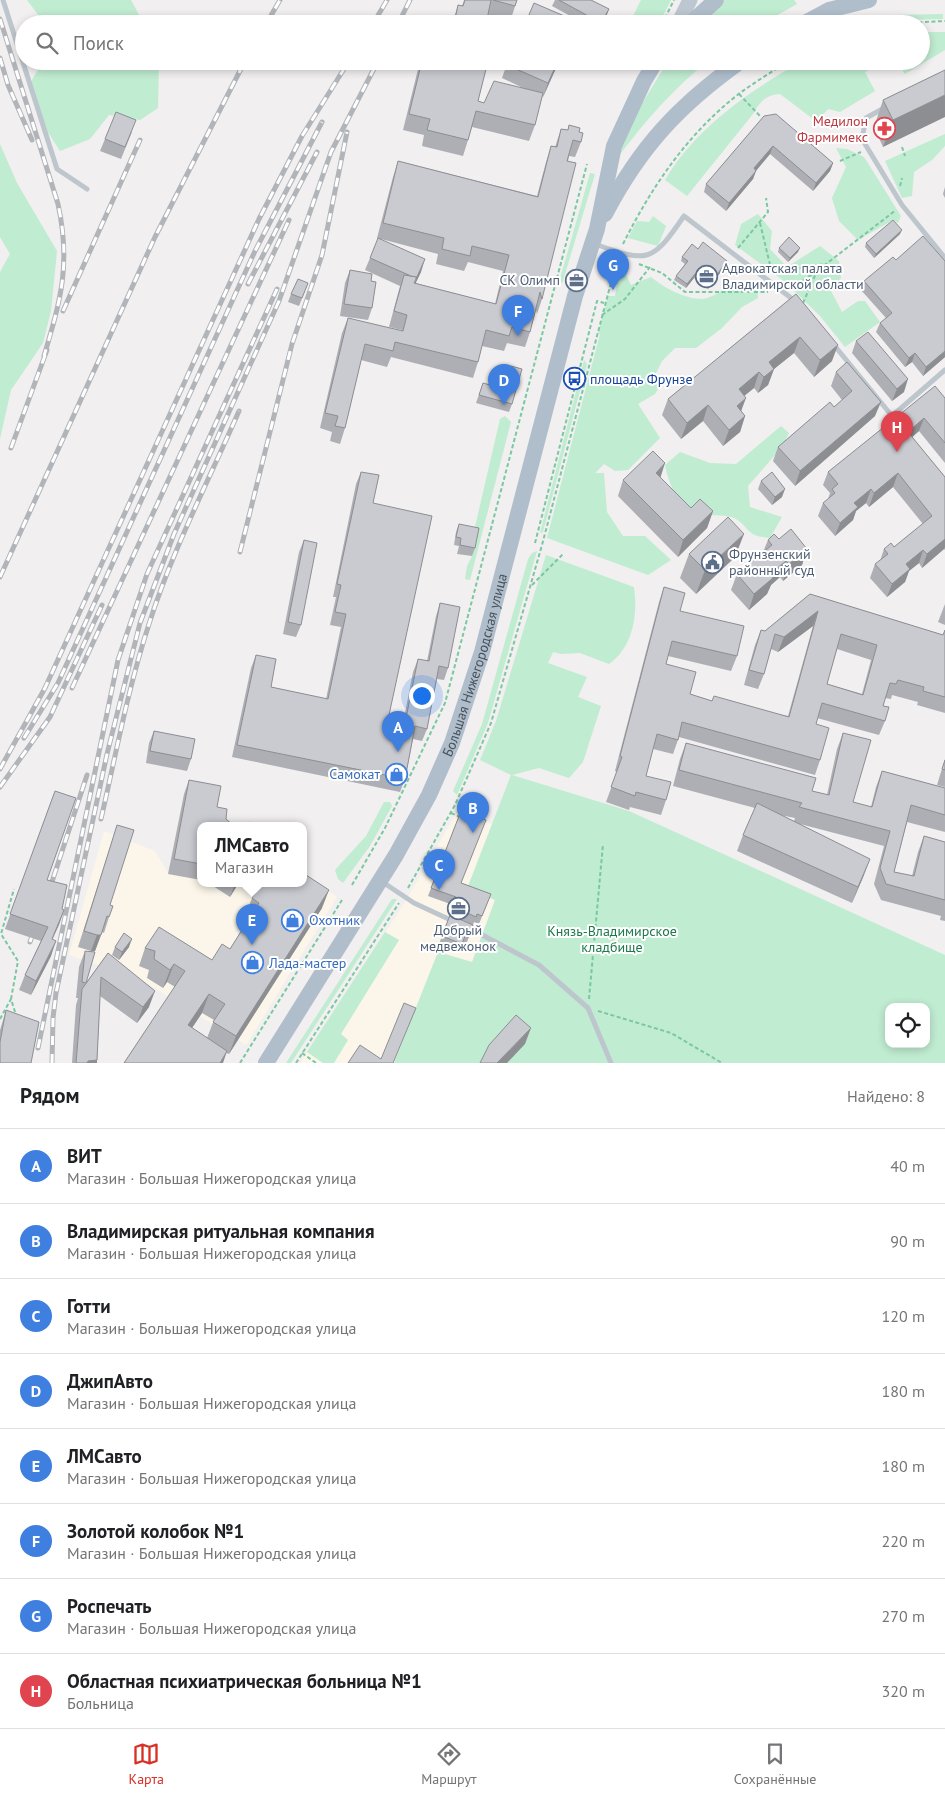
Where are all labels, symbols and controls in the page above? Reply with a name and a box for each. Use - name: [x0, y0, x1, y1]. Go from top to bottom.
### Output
- search box: [15, 15, 930, 70]
- icon: search: [33, 29, 61, 57]
- text: Поиск: [73, 31, 124, 55]
- place label: Медилон Фармимекс: [797, 112, 868, 146]
- pharmacy icon: Медилон Фармимекс: [872, 117, 896, 141]
- pin: G: [597, 249, 629, 290]
- place label: Адвокатская палата Владимирской области: [722, 259, 864, 293]
- office icon: Адвокатская палата Владимирской области: [694, 264, 718, 288]
- office icon: СК Олимп: [564, 268, 588, 292]
- place label: СК Олимп: [499, 271, 560, 289]
- pin: F: [502, 295, 534, 336]
- pin: D: [488, 364, 520, 405]
- bus stop icon: площадь Фрунзе: [562, 367, 586, 391]
- place label: площадь Фрунзе: [590, 370, 693, 388]
- pin: H: [881, 411, 913, 452]
- place label: Фрунзенский районный суд: [729, 545, 815, 579]
- public building icon: Фрунзенский районный суд: [701, 550, 725, 574]
- street label: Большая Нижегородская улица: [438, 571, 511, 759]
- your location: [409, 683, 435, 709]
- pin: A: [382, 711, 414, 752]
- shop icon: Самокат: [384, 762, 408, 786]
- place label: Самокат: [329, 765, 380, 783]
- pin: B: [457, 792, 489, 833]
- popup: [197, 822, 307, 887]
- text: ЛМСавто: [215, 833, 289, 857]
- pin: C: [423, 849, 455, 890]
- text: Магазин: [215, 857, 274, 877]
- office icon: Добрый медвежонок: [446, 896, 470, 920]
- pin: E: [236, 904, 268, 945]
- shop icon: Охотник: [281, 908, 305, 932]
- place label: Охотник: [309, 911, 360, 929]
- place label: Добрый медвежонок: [420, 921, 496, 955]
- park label: Князь-Владимирское кладбище: [547, 922, 677, 956]
- shop icon: Лада-мастер: [241, 951, 265, 975]
- place label: Лада-мастер: [268, 954, 346, 972]
- map controls: [885, 1003, 930, 1048]
- button: locate: [885, 1003, 930, 1048]
- text: Рядом: [20, 1082, 79, 1109]
- text: Найдено: 8: [847, 1086, 925, 1106]
- text: ВИТ: [67, 1144, 102, 1168]
- text: A: [31, 1156, 41, 1176]
- text: 40 m: [890, 1156, 925, 1176]
- text: Магазин · Большая Нижегородская улица: [67, 1168, 356, 1188]
- text: Владимирская ритуальная компания: [67, 1219, 375, 1243]
- text: B: [31, 1231, 41, 1251]
- text: 90 m: [890, 1231, 925, 1251]
- text: Магазин · Большая Нижегородская улица: [67, 1243, 356, 1263]
- text: Готти: [67, 1294, 111, 1318]
- text: C: [32, 1306, 40, 1326]
- text: 120 m: [882, 1306, 925, 1326]
- text: Магазин · Большая Нижегородская улица: [67, 1318, 356, 1338]
- text: ДжипАвто: [67, 1369, 153, 1393]
- text: D: [31, 1381, 41, 1401]
- text: 180 m: [882, 1381, 925, 1401]
- text: Магазин · Большая Нижегородская улица: [67, 1393, 356, 1413]
- text: ЛМСавто: [67, 1444, 142, 1468]
- text: E: [32, 1456, 40, 1476]
- text: 180 m: [882, 1456, 925, 1476]
- text: Магазин · Большая Нижегородская улица: [67, 1468, 356, 1488]
- text: Золотой колобок №1: [67, 1519, 244, 1543]
- text: F: [32, 1531, 40, 1551]
- text: 220 m: [882, 1531, 925, 1551]
- text: Магазин · Большая Нижегородская улица: [67, 1543, 356, 1563]
- text: Роспечать: [67, 1594, 152, 1618]
- text: G: [31, 1606, 41, 1626]
- text: 270 m: [882, 1606, 925, 1626]
- text: Магазин · Большая Нижегородская улица: [67, 1618, 356, 1638]
- text: Областная психиатрическая больница №1: [67, 1669, 422, 1693]
- text: H: [31, 1681, 41, 1701]
- text: 320 m: [882, 1681, 925, 1701]
- text: Больница: [67, 1693, 134, 1713]
- tab: Карта: [129, 1740, 164, 1788]
- tab: Маршрут: [421, 1740, 477, 1788]
- tab: Сохранённые: [734, 1740, 816, 1788]

